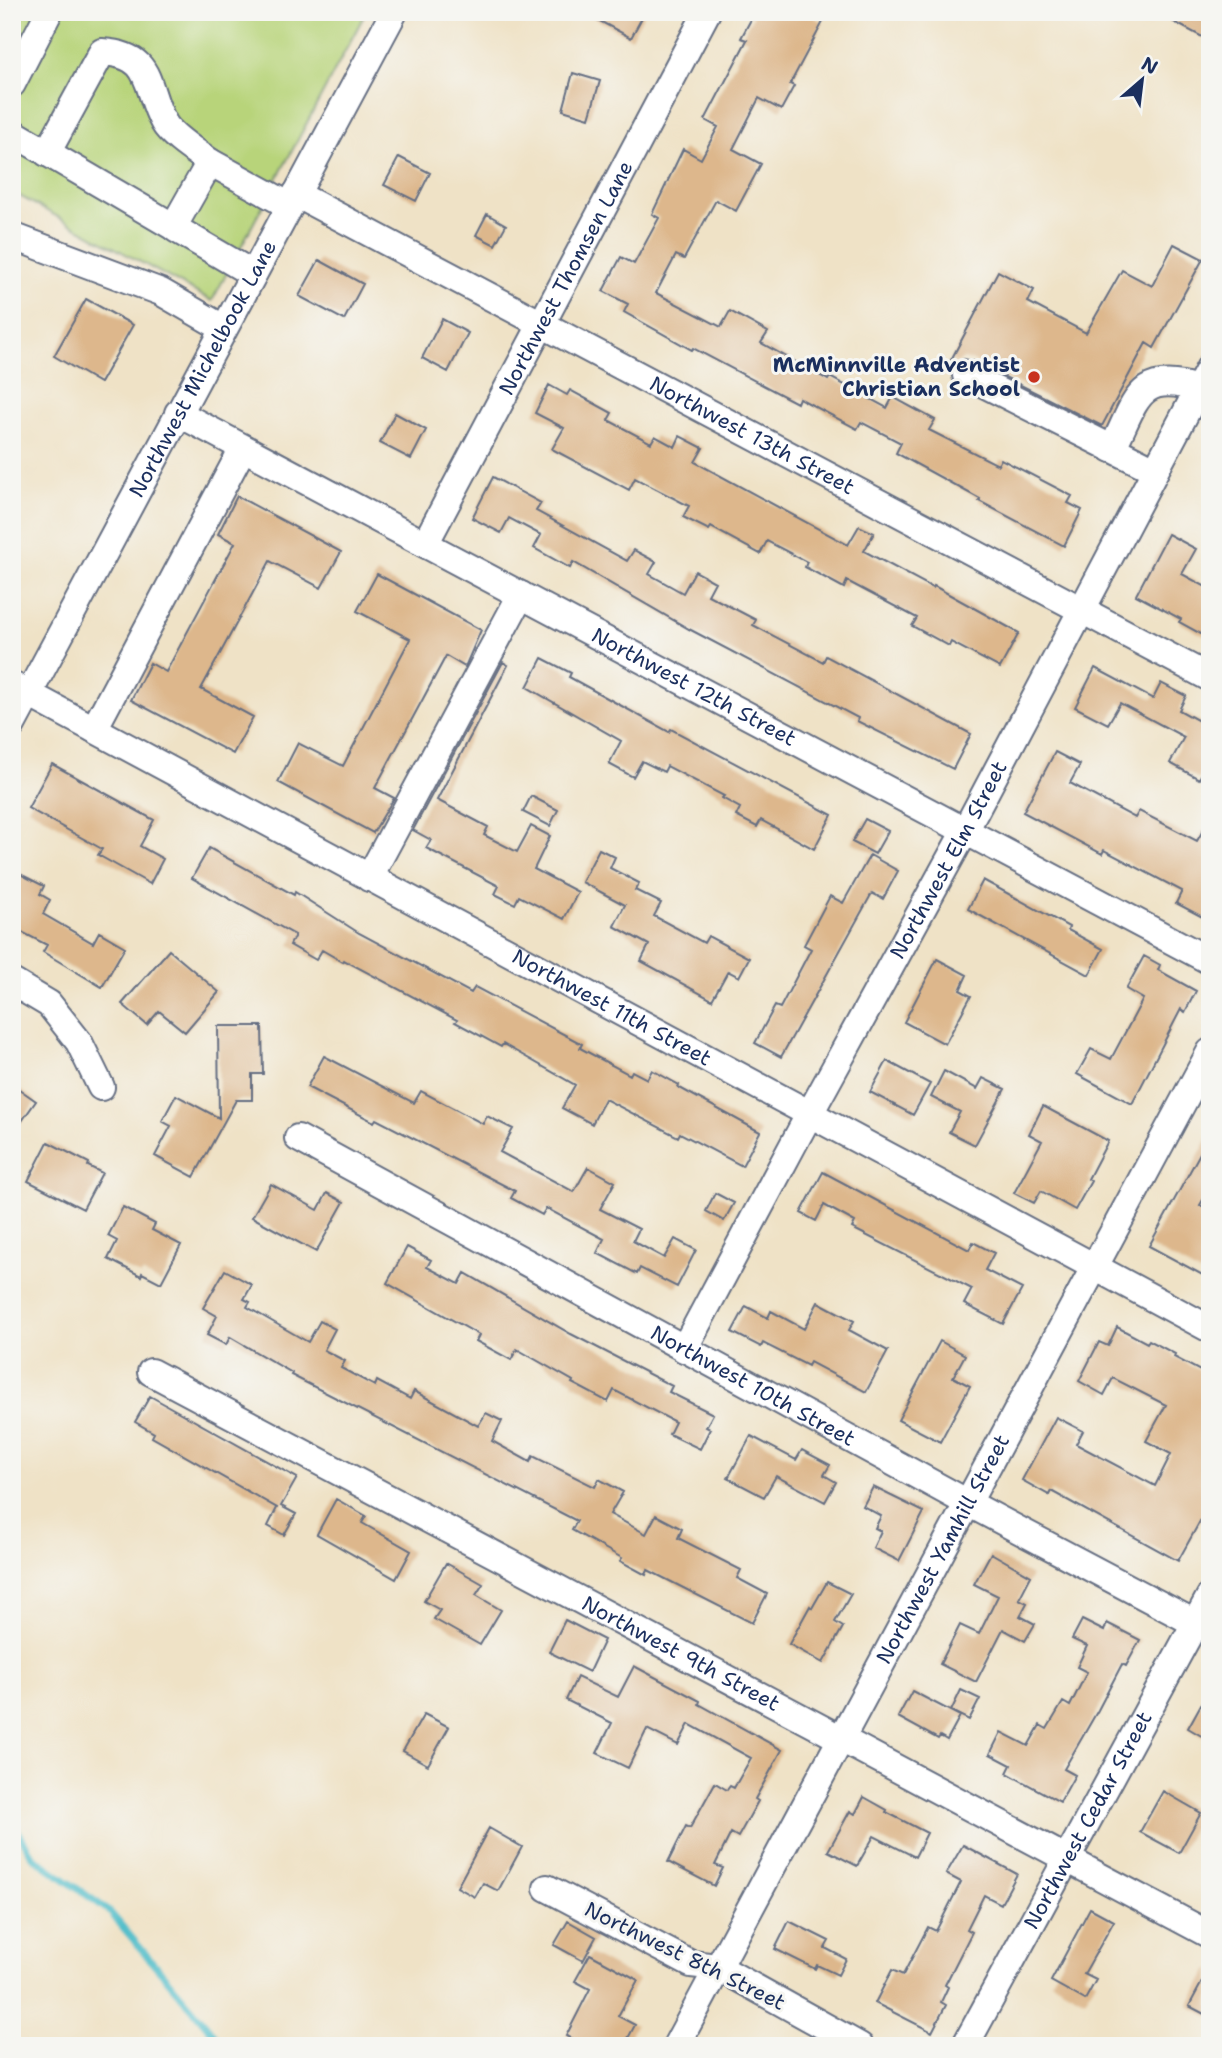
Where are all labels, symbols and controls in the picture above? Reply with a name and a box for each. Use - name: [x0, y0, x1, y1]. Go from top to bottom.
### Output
- north arrow: [1106, 46, 1176, 116]
- text: N: [1137, 51, 1162, 80]
- street label: Northwest Thomsen Lane: [492, 156, 640, 400]
- street label: Northwest Michelbook Lane: [122, 235, 283, 502]
- place label: McMinnville Adventist Christian School: [773, 351, 1020, 403]
- marker: McMinnville Adventist Christian School: [1026, 369, 1042, 385]
- street label: Northwest 13th Street: [645, 370, 859, 501]
- street label: Northwest 12th Street: [587, 621, 801, 753]
- street label: Northwest Elm Street: [883, 756, 1013, 964]
- street label: Northwest 11th Street: [507, 942, 716, 1072]
- street label: Northwest 10th Street: [646, 1319, 860, 1453]
- street label: Northwest Yamhill Street: [870, 1429, 1016, 1669]
- street label: Northwest 9th Street: [577, 1590, 785, 1718]
- street label: Northwest Cedar Street: [1017, 1706, 1159, 1934]
- street label: Northwest 8th Street: [580, 1895, 790, 2017]

